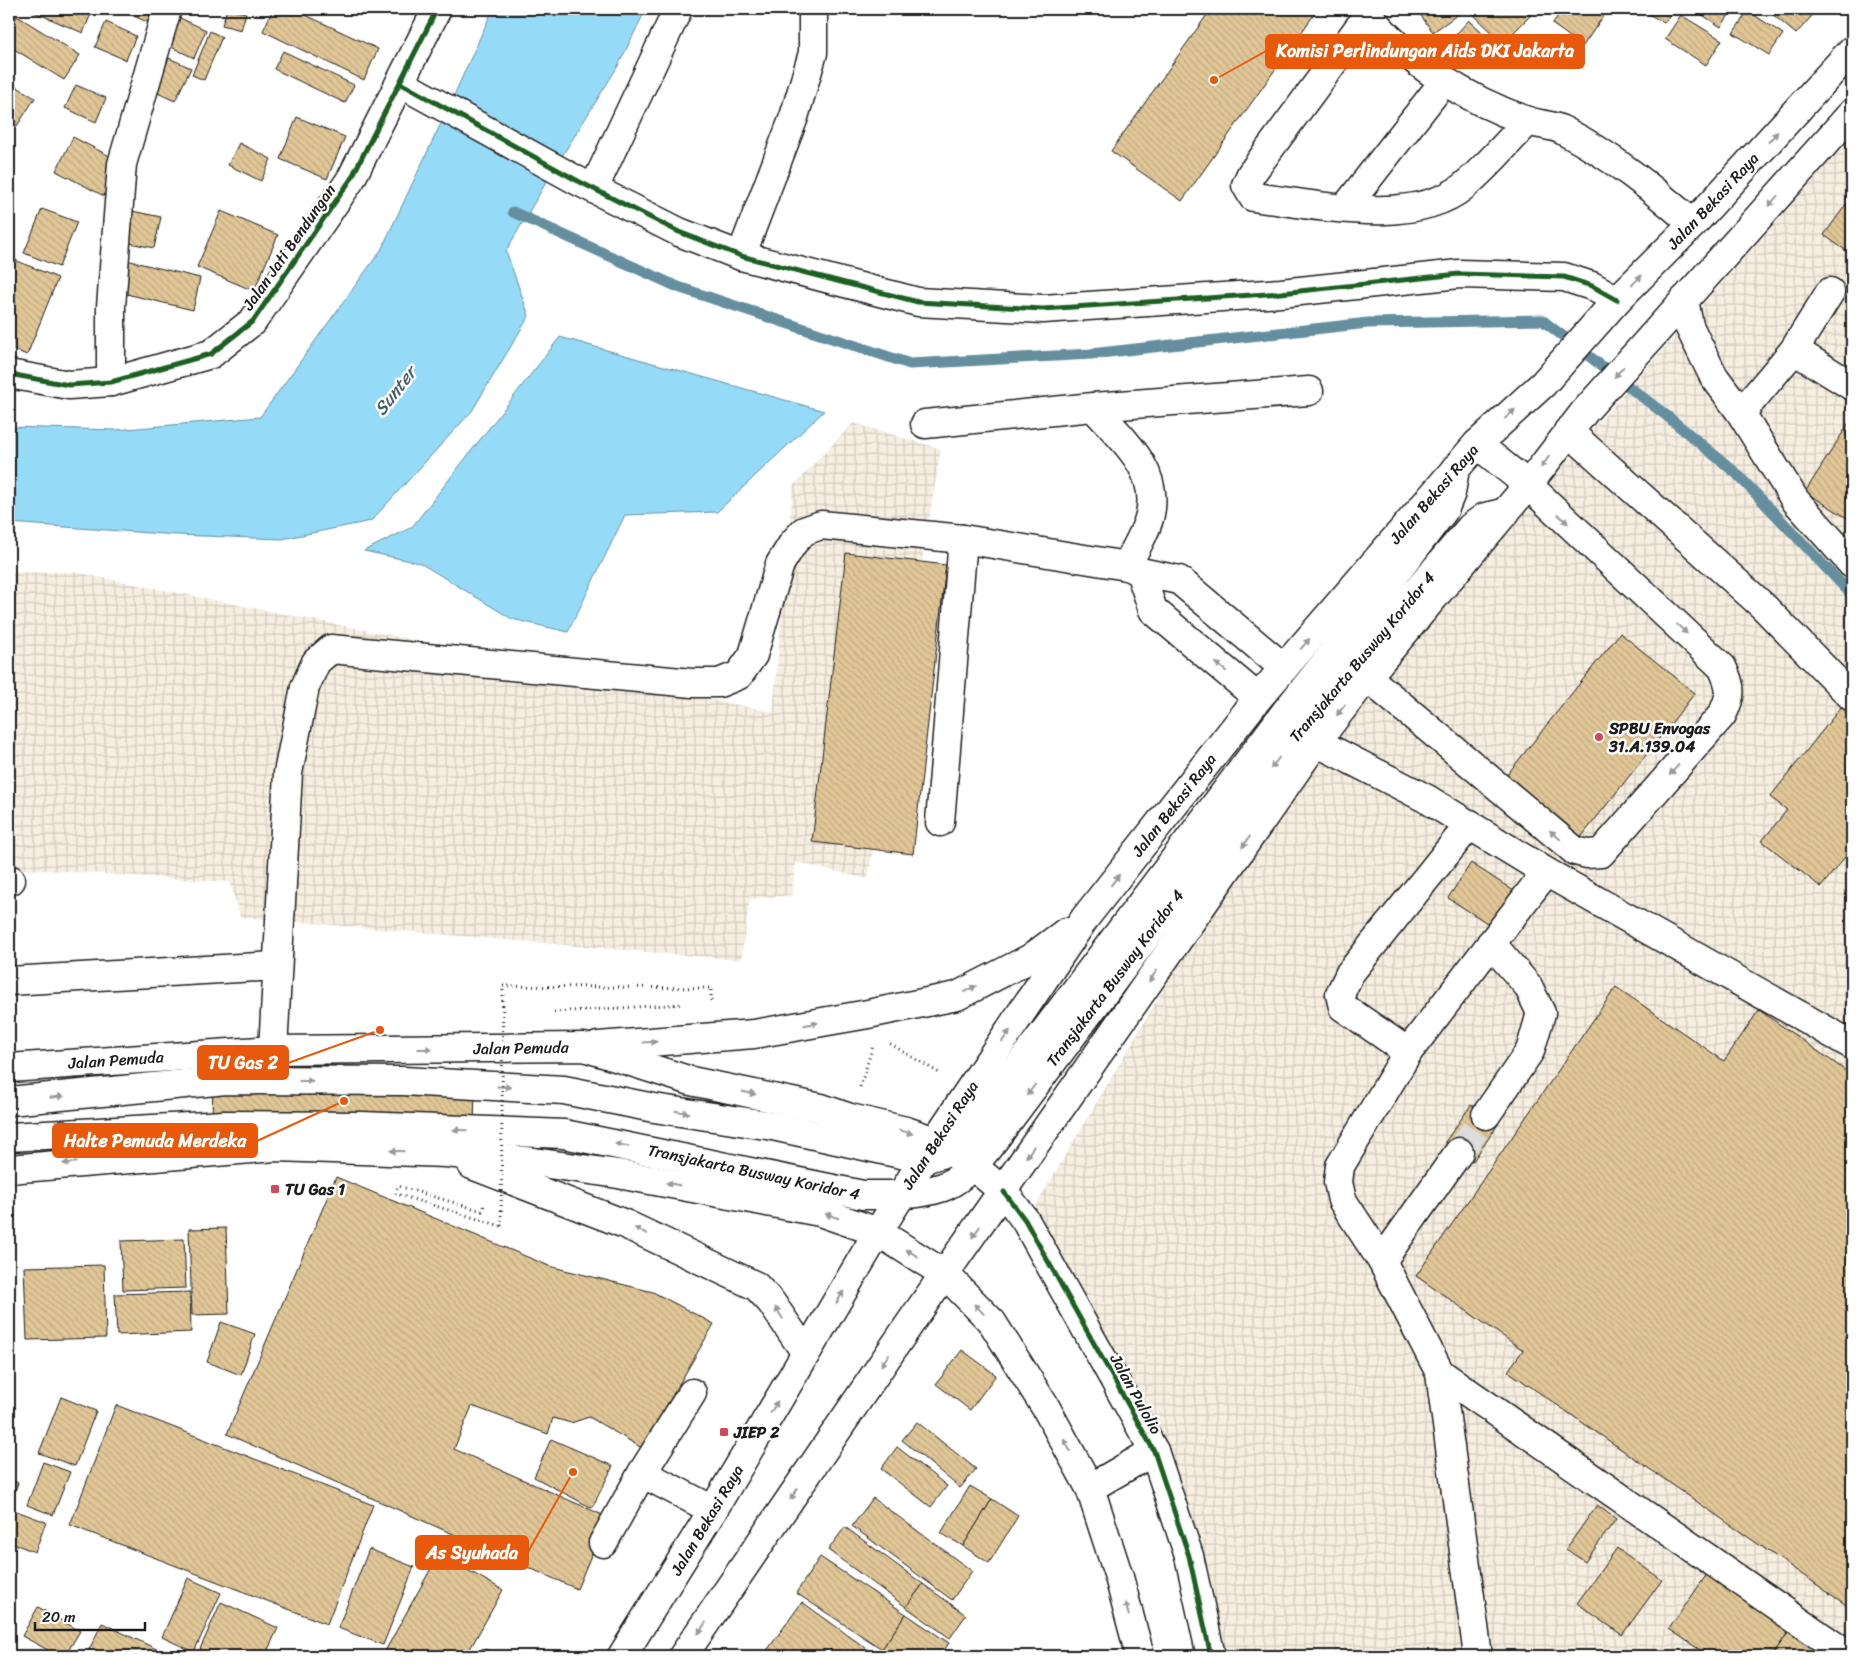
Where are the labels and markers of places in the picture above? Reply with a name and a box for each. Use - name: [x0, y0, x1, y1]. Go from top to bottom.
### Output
- callout: Komisi Perlindungan Aids DKI Jakarta: [1266, 35, 1584, 68]
- place label: SPBU Envogas 31.A.139.04: [1608, 714, 1711, 761]
- marker: SPBU Envogas 31.A.139.04: [1593, 731, 1605, 743]
- callout: TU Gas 2: [198, 1046, 288, 1079]
- callout: Halte Pemuda Merdeka: [53, 1124, 257, 1157]
- place label: TU Gas 1: [285, 1175, 345, 1204]
- marker: TU Gas 1: [269, 1183, 281, 1195]
- place label: JIEP 2: [733, 1418, 780, 1447]
- marker: JIEP 2: [718, 1426, 730, 1438]
- callout: As Syuhada: [416, 1536, 528, 1569]

